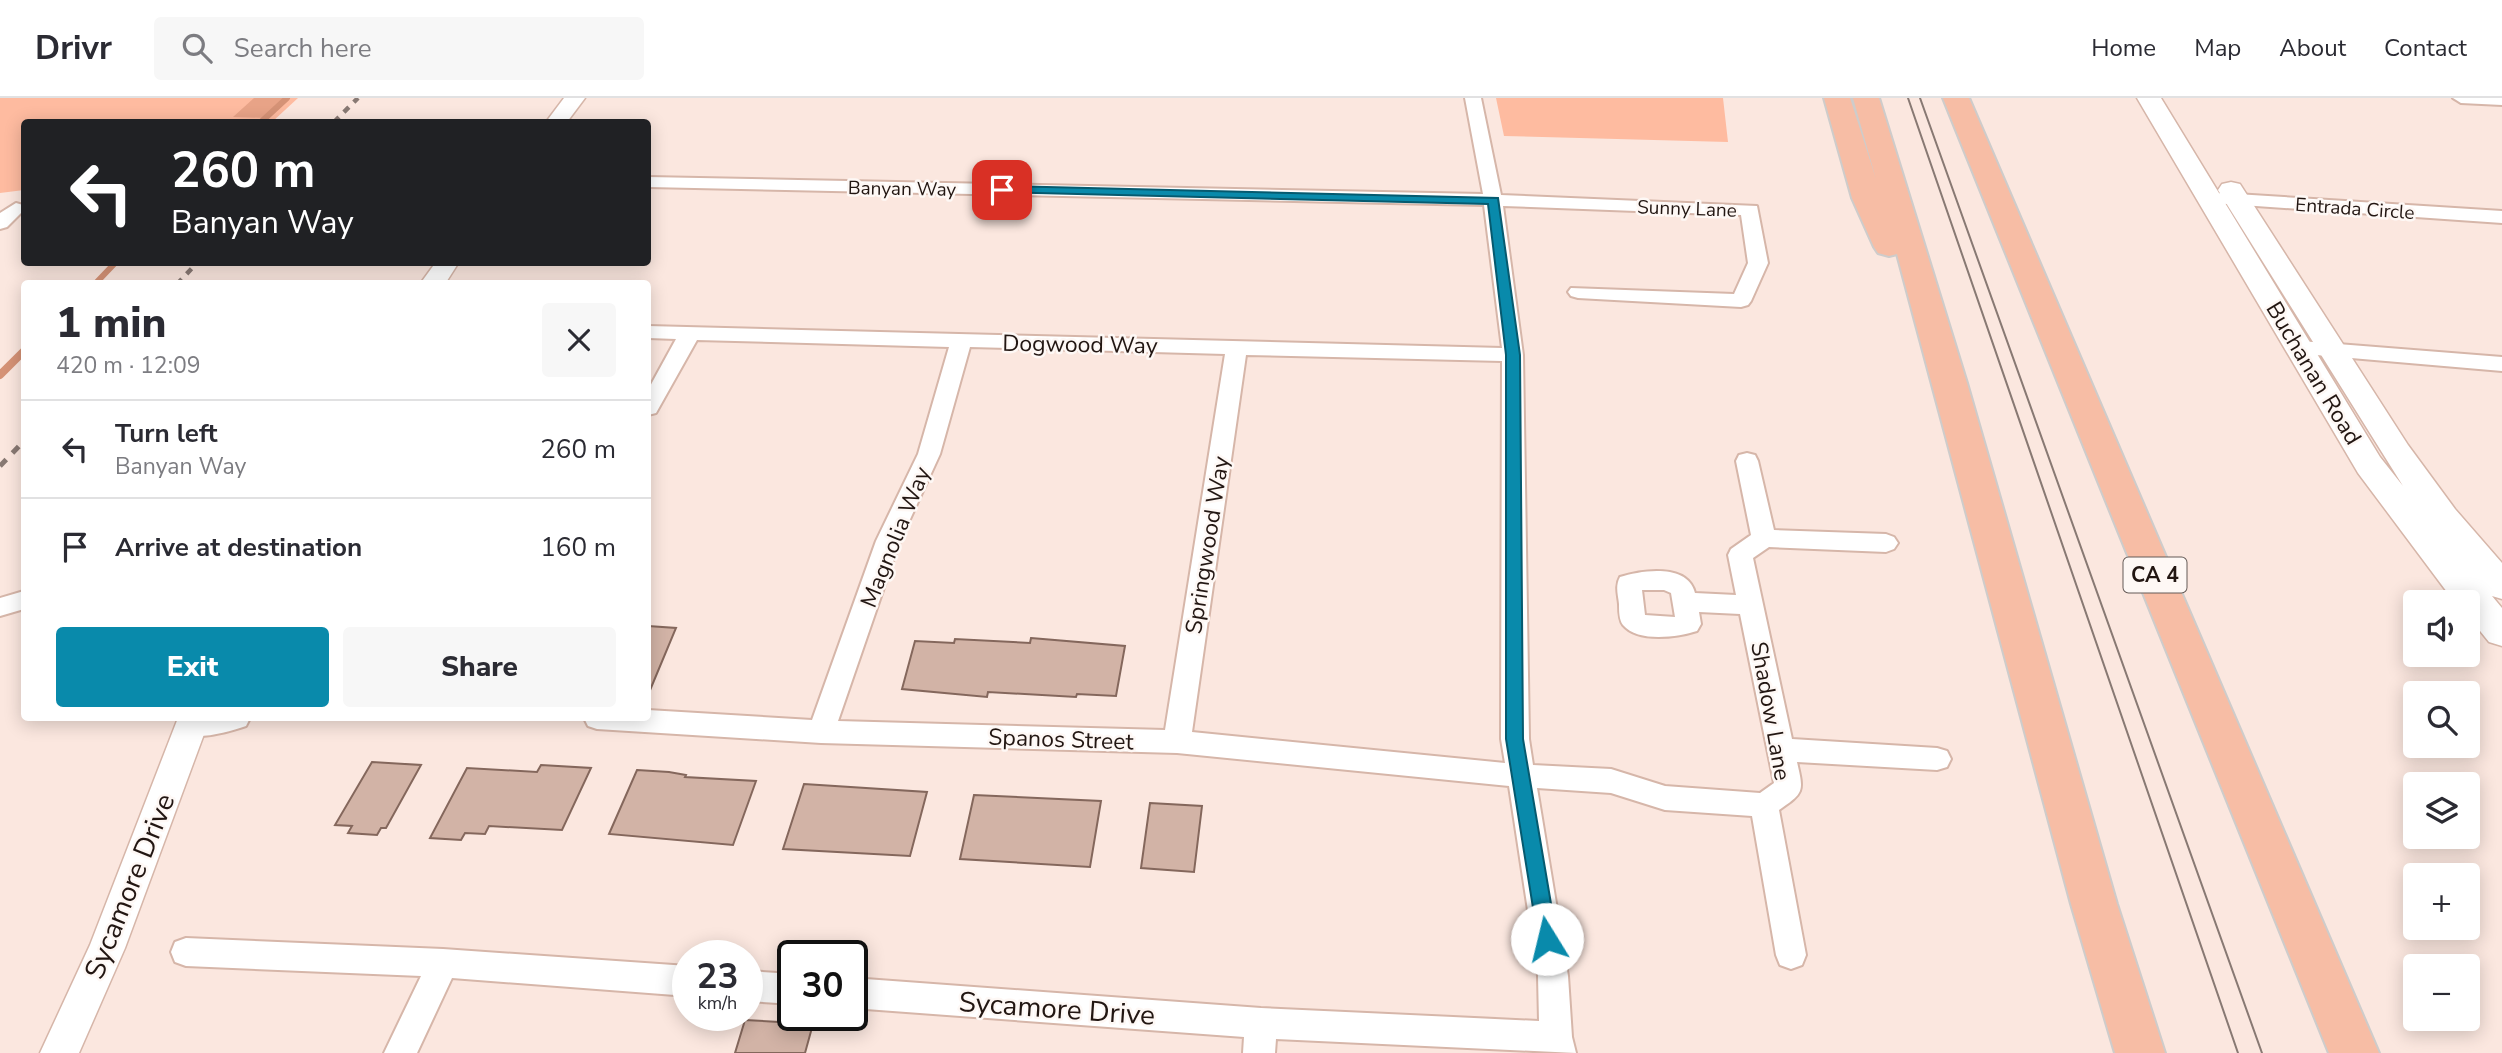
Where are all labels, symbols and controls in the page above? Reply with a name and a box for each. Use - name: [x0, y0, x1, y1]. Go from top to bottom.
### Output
- search box: [154, 17, 644, 80]
- text: Drivr: [35, 26, 112, 71]
- icon: search: [178, 29, 216, 67]
- text: Search here: [234, 31, 372, 66]
- text: Home: [2091, 32, 2156, 64]
- text: Map: [2194, 32, 2241, 64]
- text: About: [2279, 32, 2346, 64]
- text: Contact: [2384, 32, 2467, 64]
- text: 260 m: [171, 137, 315, 204]
- icon: left: [56, 147, 147, 238]
- pin: [972, 160, 1032, 220]
- icon: arrive: [983, 171, 1021, 209]
- street label: Banyan Way: [848, 175, 957, 203]
- street label: Entrada Circle: [2294, 192, 2416, 226]
- street label: Sunny Lane: [1637, 194, 1737, 224]
- text: Banyan Way: [171, 201, 354, 244]
- text: 1 min: [56, 295, 166, 352]
- street label: Buchanan Road: [2259, 296, 2369, 451]
- button: close: [542, 303, 616, 377]
- street label: Dogwood Way: [1002, 328, 1158, 361]
- text: 420 m · 12:09: [56, 350, 201, 381]
- text: Turn left: [115, 416, 218, 451]
- icon: left: [56, 430, 94, 468]
- text: 260 m: [540, 432, 616, 467]
- text: Banyan Way: [115, 451, 246, 482]
- street label: Springwood Way: [1178, 454, 1237, 636]
- street label: Magnolia Way: [853, 462, 938, 612]
- icon: arrive: [56, 528, 94, 566]
- text: Arrive at destination: [115, 530, 362, 565]
- text: 160 m: [540, 530, 616, 565]
- road number: CA 4: [2124, 558, 2186, 592]
- map controls: [2403, 590, 2480, 1031]
- button: sound: [2403, 590, 2480, 667]
- button: Exit: [56, 627, 329, 707]
- button: Share: [343, 627, 616, 707]
- street label: Shadow Lane: [1743, 639, 1798, 783]
- button: search: [2403, 681, 2480, 758]
- street label: Spanos Street: [988, 721, 1135, 758]
- button: layers: [2403, 772, 2480, 849]
- street label: Sycamore Drive: [75, 788, 184, 985]
- button: +: [2403, 863, 2480, 940]
- position arrow: [1510, 902, 1584, 976]
- speed limit sign: 30: [777, 940, 868, 1031]
- text: 23: [696, 953, 739, 1000]
- button: −: [2403, 954, 2480, 1031]
- street label: Sycamore Drive: [957, 983, 1156, 1035]
- text: km/h: [698, 991, 737, 1015]

